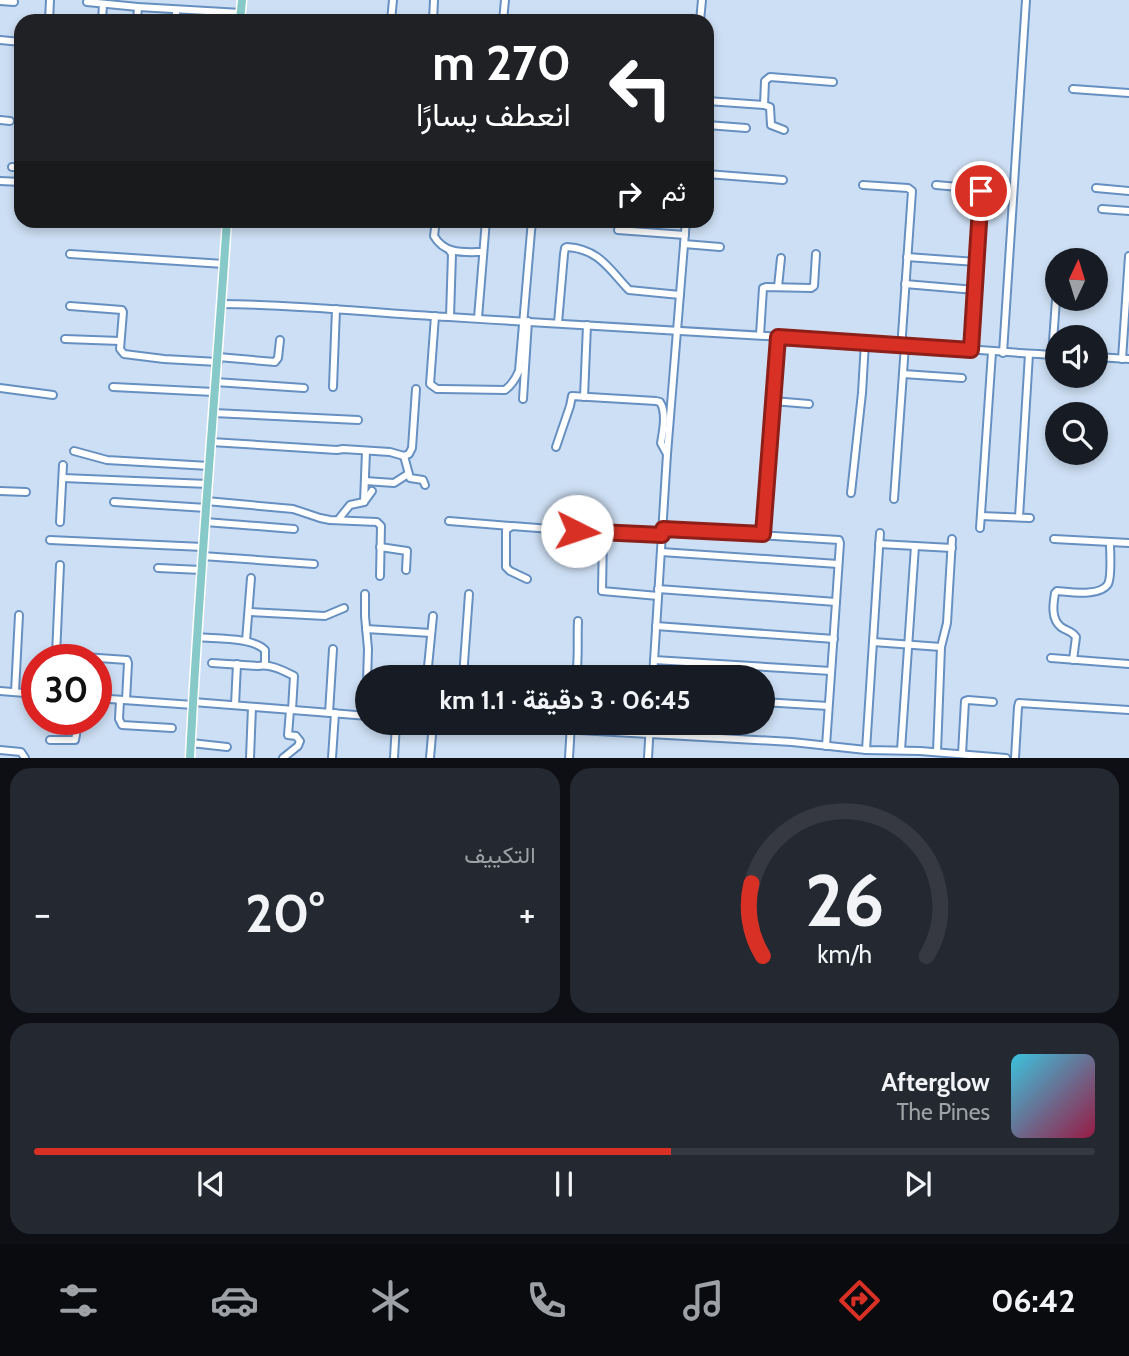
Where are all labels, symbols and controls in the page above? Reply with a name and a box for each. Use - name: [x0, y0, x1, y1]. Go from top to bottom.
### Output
- text: 270 m: [432, 33, 571, 92]
- icon: left: [595, 42, 686, 133]
- text: انعطف يسارًا: [416, 95, 571, 134]
- pin: [951, 161, 1011, 221]
- icon: arrive: [962, 172, 1000, 210]
- icon: right: [610, 175, 648, 213]
- text: ثم: [662, 176, 686, 208]
- north arrow: [1045, 248, 1108, 312]
- map controls: [1045, 248, 1108, 465]
- button: sound: [1045, 325, 1108, 388]
- button: search: [1045, 402, 1108, 465]
- position arrow: [540, 494, 614, 568]
- speed limit sign: 30: [21, 644, 112, 735]
- text: 06:45 · 3 دقيقة · 1.1 km: [439, 684, 691, 716]
- text: التكييف: [464, 841, 536, 869]
- text: 26: [805, 857, 884, 945]
- text: 20°: [245, 882, 324, 945]
- text: −: [34, 890, 51, 937]
- text: +: [519, 890, 536, 937]
- text: km/h: [817, 939, 872, 969]
- text: Afterglow: [881, 1066, 990, 1098]
- text: The Pines: [896, 1098, 990, 1126]
- icon: previous: [192, 1165, 230, 1203]
- icon: pause: [545, 1165, 583, 1203]
- icon: next: [899, 1165, 937, 1203]
- icon: filters: [54, 1276, 103, 1325]
- icon: car: [210, 1276, 259, 1325]
- icon: climate: [366, 1276, 415, 1325]
- icon: phone: [522, 1276, 571, 1325]
- icon: music: [679, 1276, 728, 1325]
- icon: directions: [835, 1276, 884, 1325]
- text: 06:42: [991, 1281, 1075, 1320]

